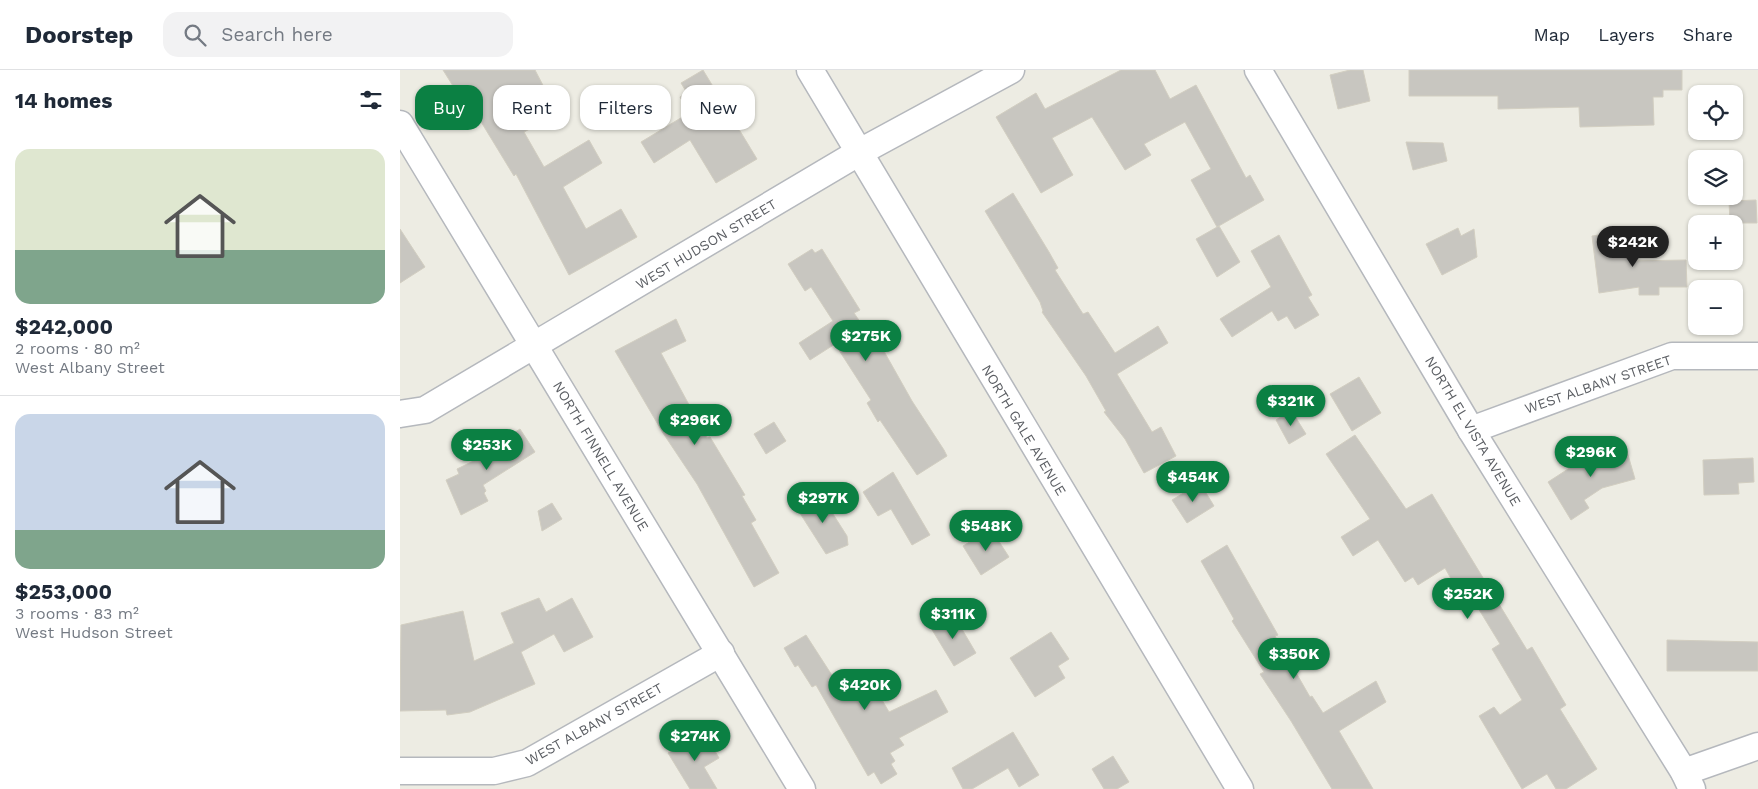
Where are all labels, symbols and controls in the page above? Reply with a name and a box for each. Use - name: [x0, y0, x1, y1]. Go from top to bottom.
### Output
- search box: [163, 12, 513, 57]
- text: Doorstep: [25, 21, 133, 49]
- icon: search: [181, 21, 209, 49]
- text: Search here: [221, 23, 333, 46]
- text: Map: [1533, 24, 1570, 45]
- text: Layers: [1598, 24, 1655, 45]
- text: Share: [1683, 24, 1733, 45]
- chip: Buy: [415, 85, 483, 130]
- chip: Rent: [493, 85, 570, 130]
- chip: Filters: [580, 85, 671, 130]
- chip: New: [681, 85, 755, 130]
- map controls: [1688, 85, 1743, 335]
- button: locate: [1688, 85, 1743, 140]
- icon: filters: [357, 86, 385, 114]
- text: 14 homes: [15, 88, 112, 113]
- button: layers: [1688, 150, 1743, 205]
- icon: home: [155, 181, 245, 271]
- street label: WEST HUDSON STREET: [633, 195, 780, 292]
- button: +: [1688, 215, 1743, 270]
- pin: $242K: [1598, 226, 1668, 268]
- text: $242K: [1608, 232, 1658, 251]
- button: −: [1688, 280, 1743, 335]
- text: $242,000: [15, 314, 113, 339]
- pin: $275K: [831, 320, 901, 362]
- text: $275K: [841, 326, 891, 345]
- text: 2 rooms · 80 m²: [15, 339, 140, 358]
- street label: WEST ALBANY STREET: [1522, 351, 1674, 417]
- street label: NORTH EL VISTA AVENUE: [1422, 353, 1524, 509]
- text: West Albany Street: [15, 358, 165, 377]
- street label: NORTH GALE AVENUE: [979, 362, 1069, 498]
- street label: NORTH FINNELL AVENUE: [550, 378, 652, 534]
- pin: $321K: [1256, 384, 1326, 427]
- text: $321K: [1267, 391, 1315, 410]
- pin: $296K: [660, 404, 730, 446]
- text: $296K: [670, 410, 720, 429]
- pin: $253K: [452, 428, 522, 471]
- text: $253K: [462, 435, 512, 454]
- pin: $296K: [1556, 436, 1626, 478]
- text: $296K: [1566, 442, 1616, 461]
- icon: home: [155, 447, 245, 537]
- pin: $454K: [1158, 460, 1228, 503]
- text: $454K: [1167, 467, 1219, 486]
- pin: $297K: [788, 482, 858, 524]
- text: $297K: [798, 488, 848, 507]
- pin: $548K: [951, 510, 1021, 552]
- text: $548K: [960, 516, 1012, 535]
- pin: $252K: [1433, 578, 1503, 620]
- text: $253,000: [15, 579, 112, 604]
- text: $252K: [1443, 584, 1493, 603]
- pin: $311K: [918, 598, 988, 640]
- text: 3 rooms · 83 m²: [15, 604, 139, 623]
- text: $311K: [931, 604, 975, 623]
- text: West Hudson Street: [15, 623, 173, 642]
- pin: $350K: [1259, 638, 1329, 680]
- text: $350K: [1269, 644, 1319, 663]
- pin: $420K: [830, 668, 900, 711]
- text: $420K: [839, 675, 891, 694]
- street label: WEST ALBANY STREET: [523, 679, 666, 768]
- pin: $274K: [660, 720, 730, 762]
- text: $274K: [670, 726, 720, 745]

